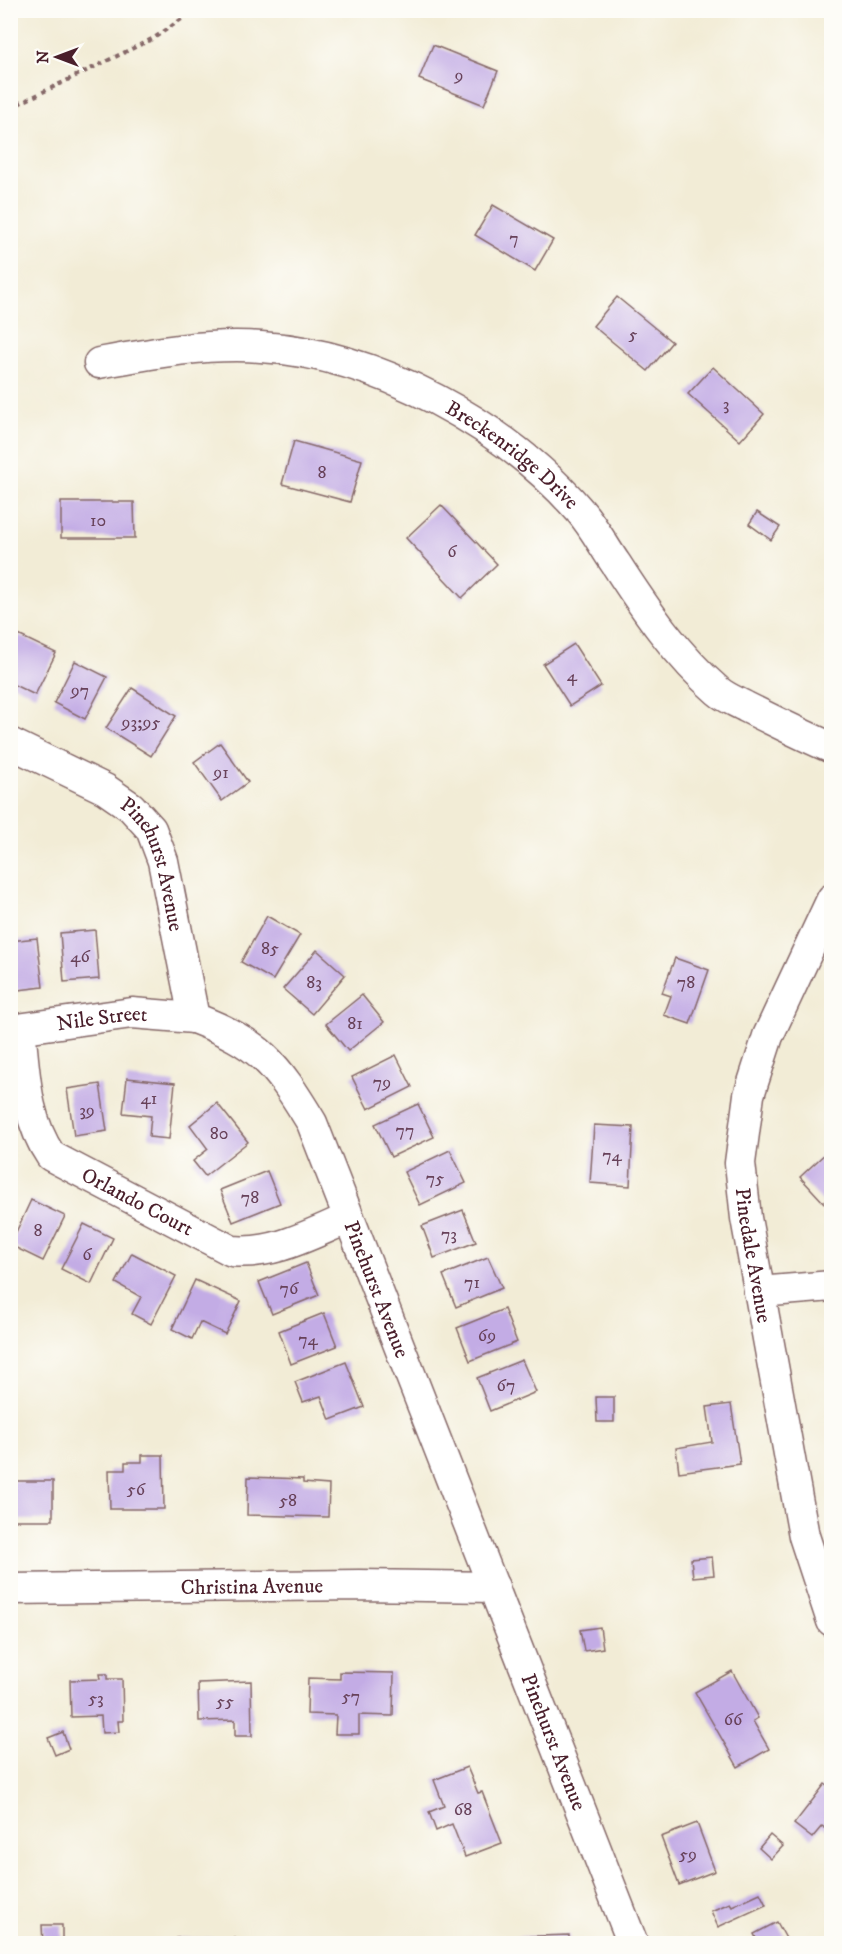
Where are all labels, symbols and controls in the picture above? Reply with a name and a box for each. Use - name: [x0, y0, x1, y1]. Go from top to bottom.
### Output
- north arrow: [27, 27, 87, 87]
- text: N: [33, 50, 53, 64]
- house number: 9: [454, 65, 463, 87]
- house number: 7: [509, 228, 519, 250]
- house number: 5: [629, 324, 638, 346]
- house number: 3: [723, 394, 729, 416]
- street label: Breckenridge Drive: [441, 395, 584, 515]
- house number: 8: [317, 462, 327, 484]
- house number: 10: [90, 510, 106, 532]
- house number: 6: [447, 541, 457, 563]
- house number: 4: [567, 665, 578, 687]
- house number: 97: [70, 680, 89, 702]
- house number: 93;95: [121, 712, 161, 734]
- house number: 91: [212, 762, 229, 784]
- street label: Pinehurst Avenue: [115, 792, 189, 934]
- house number: 85: [261, 938, 279, 960]
- house number: 46: [70, 946, 90, 968]
- house number: 83: [306, 972, 322, 994]
- house number: 78: [677, 972, 695, 994]
- street label: Nile Street: [55, 1001, 149, 1037]
- house number: 81: [347, 1013, 363, 1035]
- house number: 79: [373, 1072, 391, 1094]
- house number: 41: [141, 1088, 157, 1110]
- house number: 39: [79, 1100, 95, 1122]
- house number: 77: [396, 1120, 414, 1142]
- house number: 80: [210, 1123, 228, 1145]
- house number: 74: [602, 1145, 622, 1167]
- street label: Orlando Court: [77, 1162, 198, 1243]
- house number: 75: [426, 1168, 444, 1190]
- street label: Pinedale Avenue: [729, 1186, 777, 1325]
- house number: 78: [241, 1187, 259, 1209]
- street label: Pinehurst Avenue: [338, 1217, 415, 1362]
- house number: 8: [33, 1220, 43, 1242]
- house number: 73: [441, 1224, 457, 1246]
- house number: 6: [82, 1244, 92, 1266]
- house number: 71: [464, 1272, 480, 1294]
- house number: 76: [280, 1278, 299, 1300]
- house number: 69: [478, 1325, 496, 1347]
- house number: 74: [298, 1329, 318, 1351]
- house number: 67: [497, 1375, 515, 1397]
- house number: 56: [127, 1479, 146, 1501]
- house number: 58: [279, 1490, 297, 1512]
- street label: Christina Avenue: [181, 1573, 324, 1601]
- street label: Pinehurst Avenue: [515, 1670, 592, 1815]
- house number: 57: [342, 1686, 360, 1708]
- house number: 53: [88, 1688, 104, 1710]
- house number: 55: [216, 1691, 234, 1713]
- house number: 66: [724, 1709, 743, 1731]
- house number: 68: [454, 1799, 472, 1821]
- house number: 59: [679, 1844, 697, 1866]

